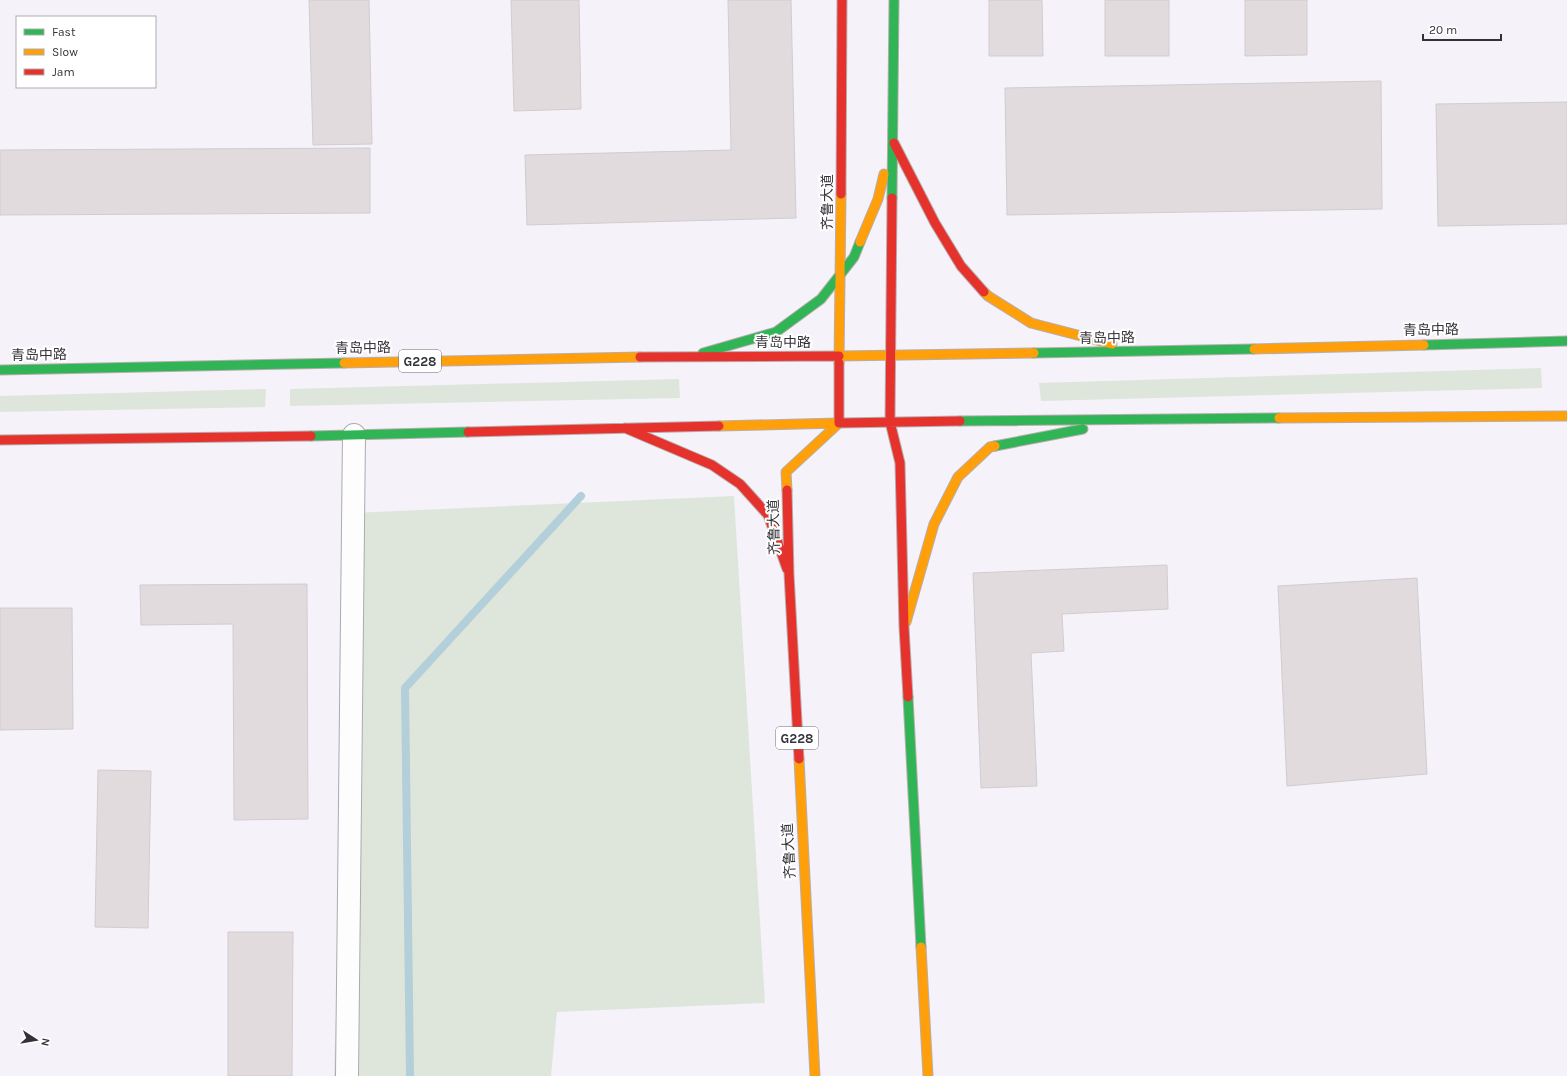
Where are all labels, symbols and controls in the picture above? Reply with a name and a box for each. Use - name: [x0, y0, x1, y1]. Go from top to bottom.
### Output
- legend: [16, 16, 156, 88]
- scale bar: [1423, 16, 1501, 42]
- text: 20 m: [1429, 23, 1457, 37]
- text: Fast: [52, 25, 76, 39]
- text: Slow: [52, 45, 78, 59]
- text: Jam: [52, 65, 75, 79]
- street label: 齐鲁大道: [819, 174, 836, 230]
- street label: 青岛中路: [1403, 321, 1459, 339]
- street label: 青岛中路: [1079, 329, 1135, 347]
- street label: 青岛中路: [755, 334, 811, 351]
- street label: 青岛中路: [335, 339, 391, 357]
- street label: 青岛中路: [11, 346, 67, 364]
- road number: G228: [399, 350, 441, 372]
- street label: 齐鲁大道: [765, 499, 783, 555]
- road number: G228: [776, 727, 818, 749]
- street label: 齐鲁大道: [779, 823, 799, 879]
- north arrow: [16, 1020, 56, 1060]
- text: N: [38, 1037, 52, 1047]

